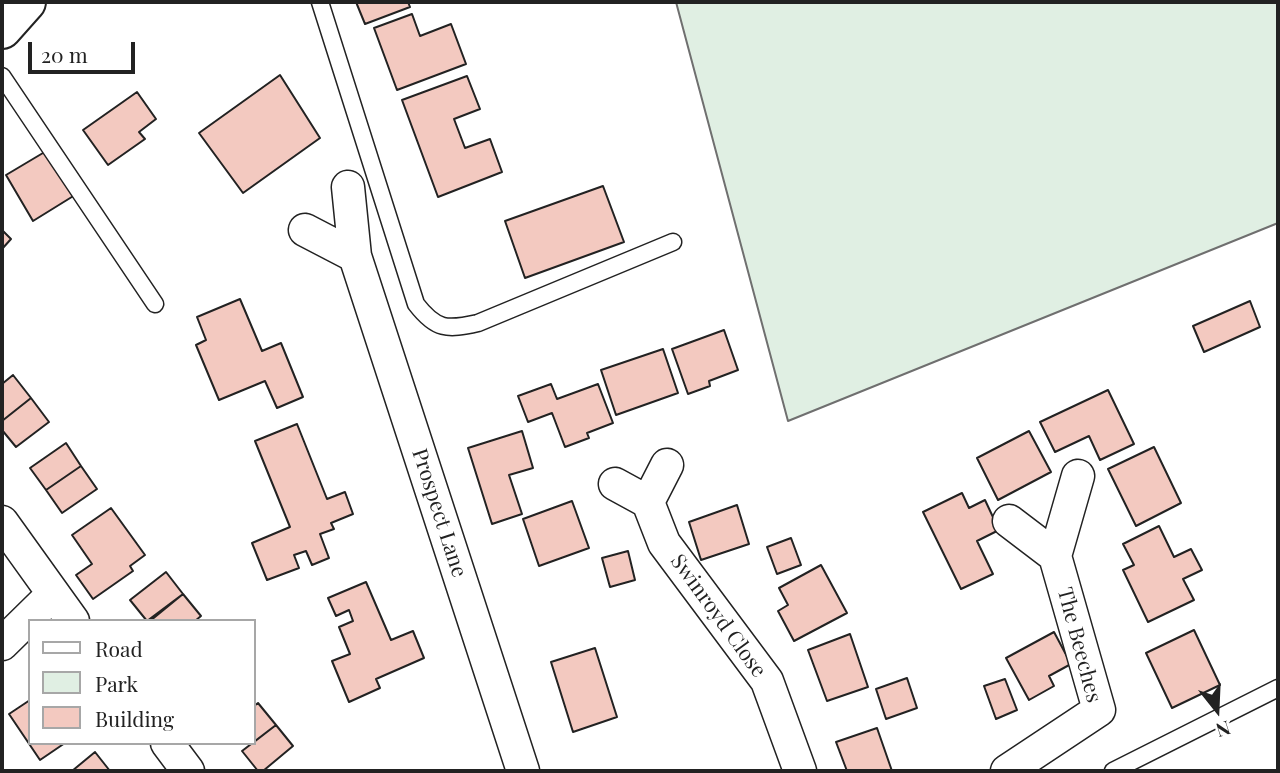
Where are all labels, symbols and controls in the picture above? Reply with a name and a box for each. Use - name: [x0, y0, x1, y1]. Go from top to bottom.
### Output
- scale bar: [32, 28, 138, 72]
- text: 20 m: [41, 40, 88, 68]
- street label: Prospect Lane: [406, 445, 472, 581]
- street label: Swinroyd Close: [665, 550, 771, 682]
- street label: The Beeches: [1052, 585, 1106, 705]
- legend: [28, 619, 256, 745]
- text: Road: [95, 634, 143, 662]
- text: Park: [95, 669, 138, 697]
- north arrow: [1182, 675, 1252, 745]
- text: Building: [95, 704, 174, 732]
- text: N: [1213, 715, 1234, 744]

